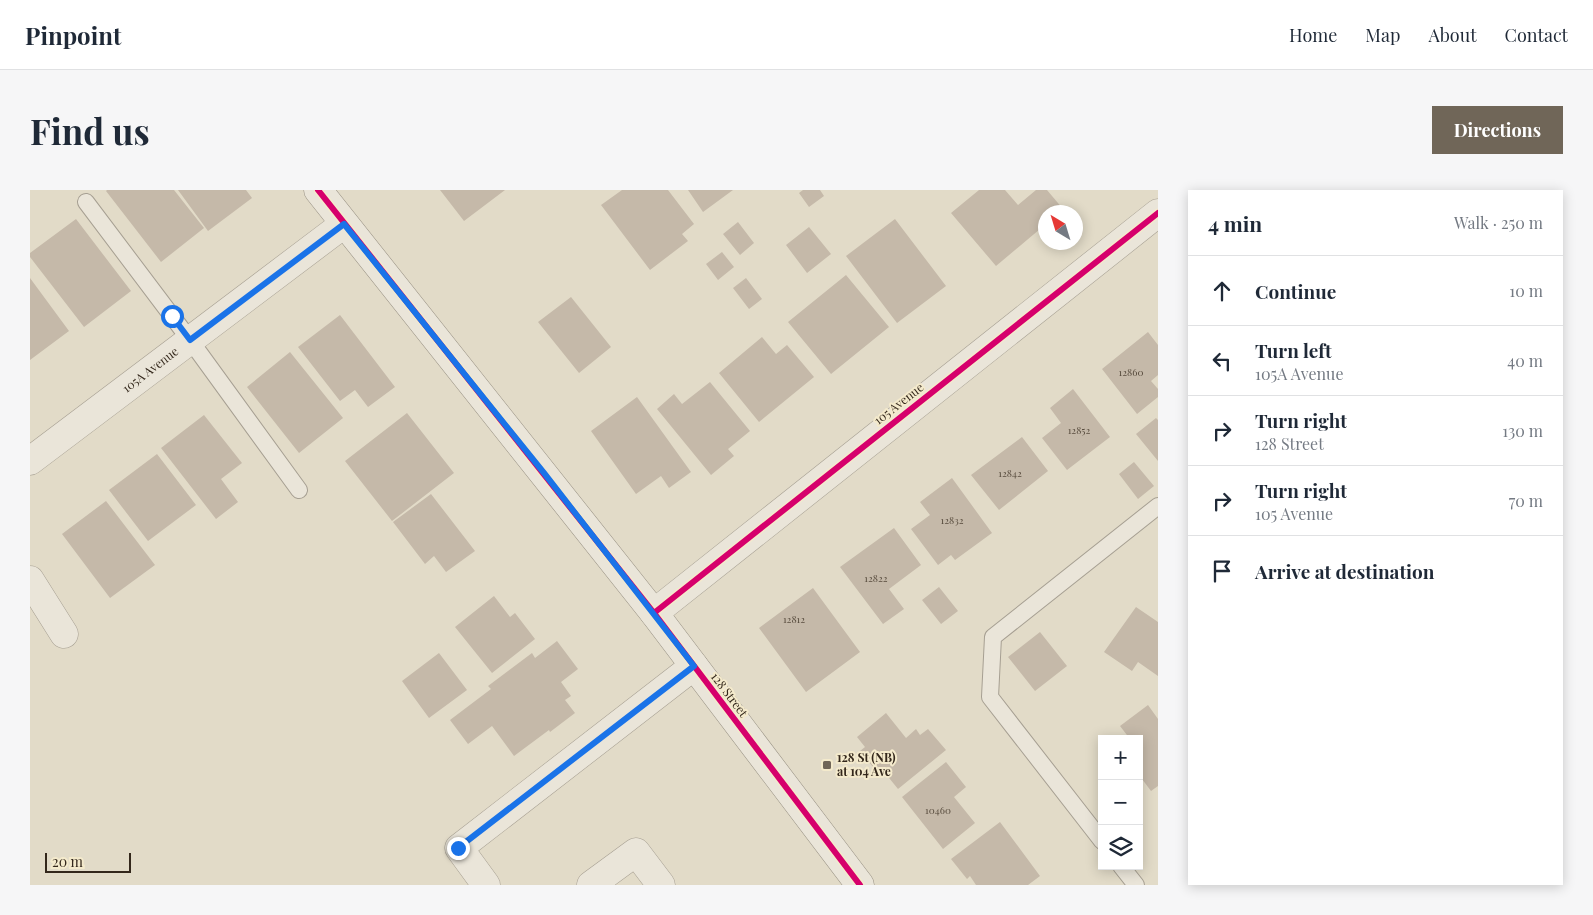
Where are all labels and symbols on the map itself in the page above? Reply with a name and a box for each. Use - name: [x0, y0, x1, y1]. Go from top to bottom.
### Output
- north arrow: [1038, 205, 1083, 250]
- route start: [161, 305, 184, 328]
- street label: 105A Avenue: [119, 343, 181, 396]
- house number: 12860: [1119, 365, 1143, 379]
- street label: 105 Avenue: [870, 379, 926, 428]
- house number: 12852: [1068, 423, 1091, 437]
- house number: 12842: [998, 466, 1022, 480]
- house number: 12832: [941, 513, 964, 527]
- house number: 12822: [864, 571, 888, 585]
- house number: 12812: [783, 612, 805, 626]
- street label: 128 Street: [708, 669, 752, 720]
- place label: 128 St (NB) at 104 Ave: [837, 749, 896, 779]
- marker: 128 St (NB) at 104 Ave: [821, 759, 833, 771]
- house number: 10460: [925, 803, 951, 817]
- route end: [447, 837, 470, 860]
- scale bar: [45, 850, 131, 873]

